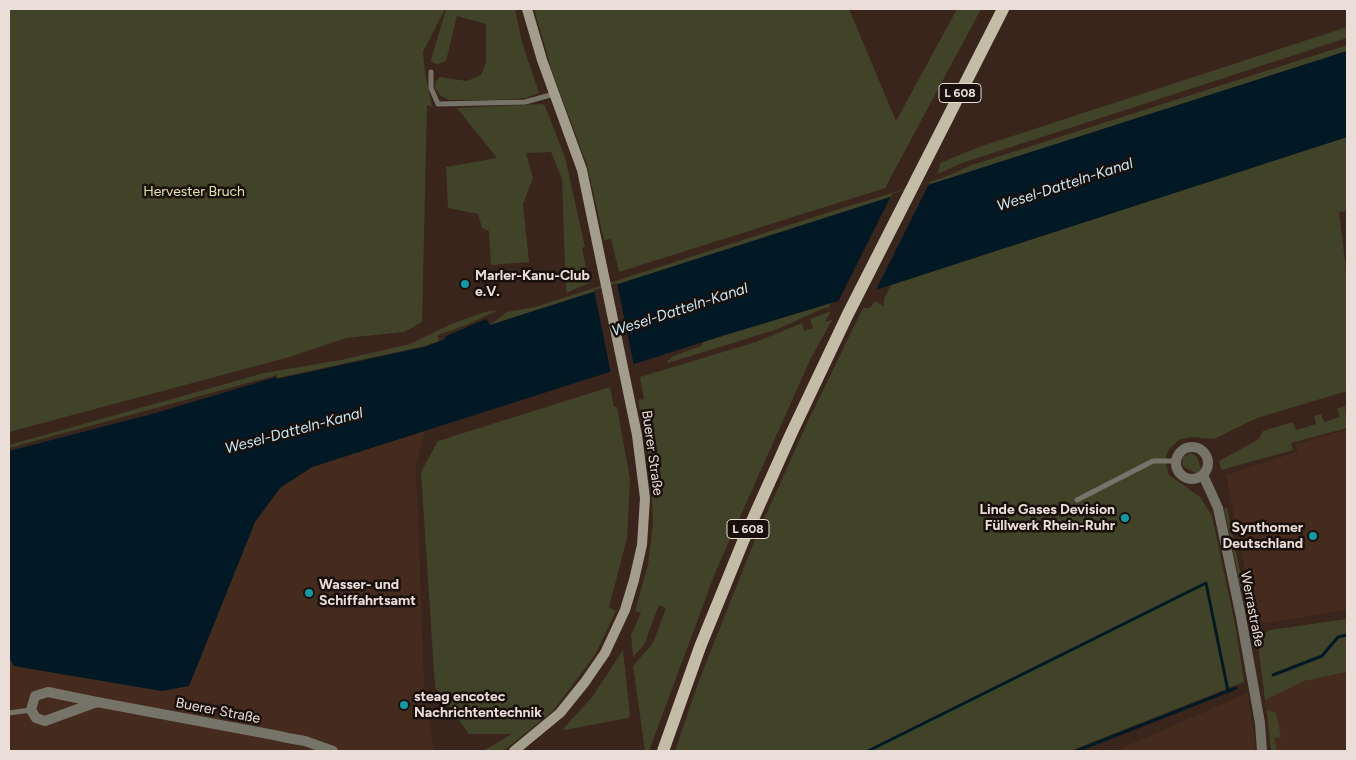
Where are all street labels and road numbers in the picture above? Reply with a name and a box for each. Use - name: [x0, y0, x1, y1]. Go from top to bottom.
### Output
- road number: L 608: [939, 84, 981, 102]
- street label: Buerer Straße: [638, 409, 666, 497]
- road number: L 608: [727, 520, 769, 538]
- street label: Werrastraße: [1236, 570, 1268, 648]
- street label: Buerer Straße: [174, 695, 262, 727]

